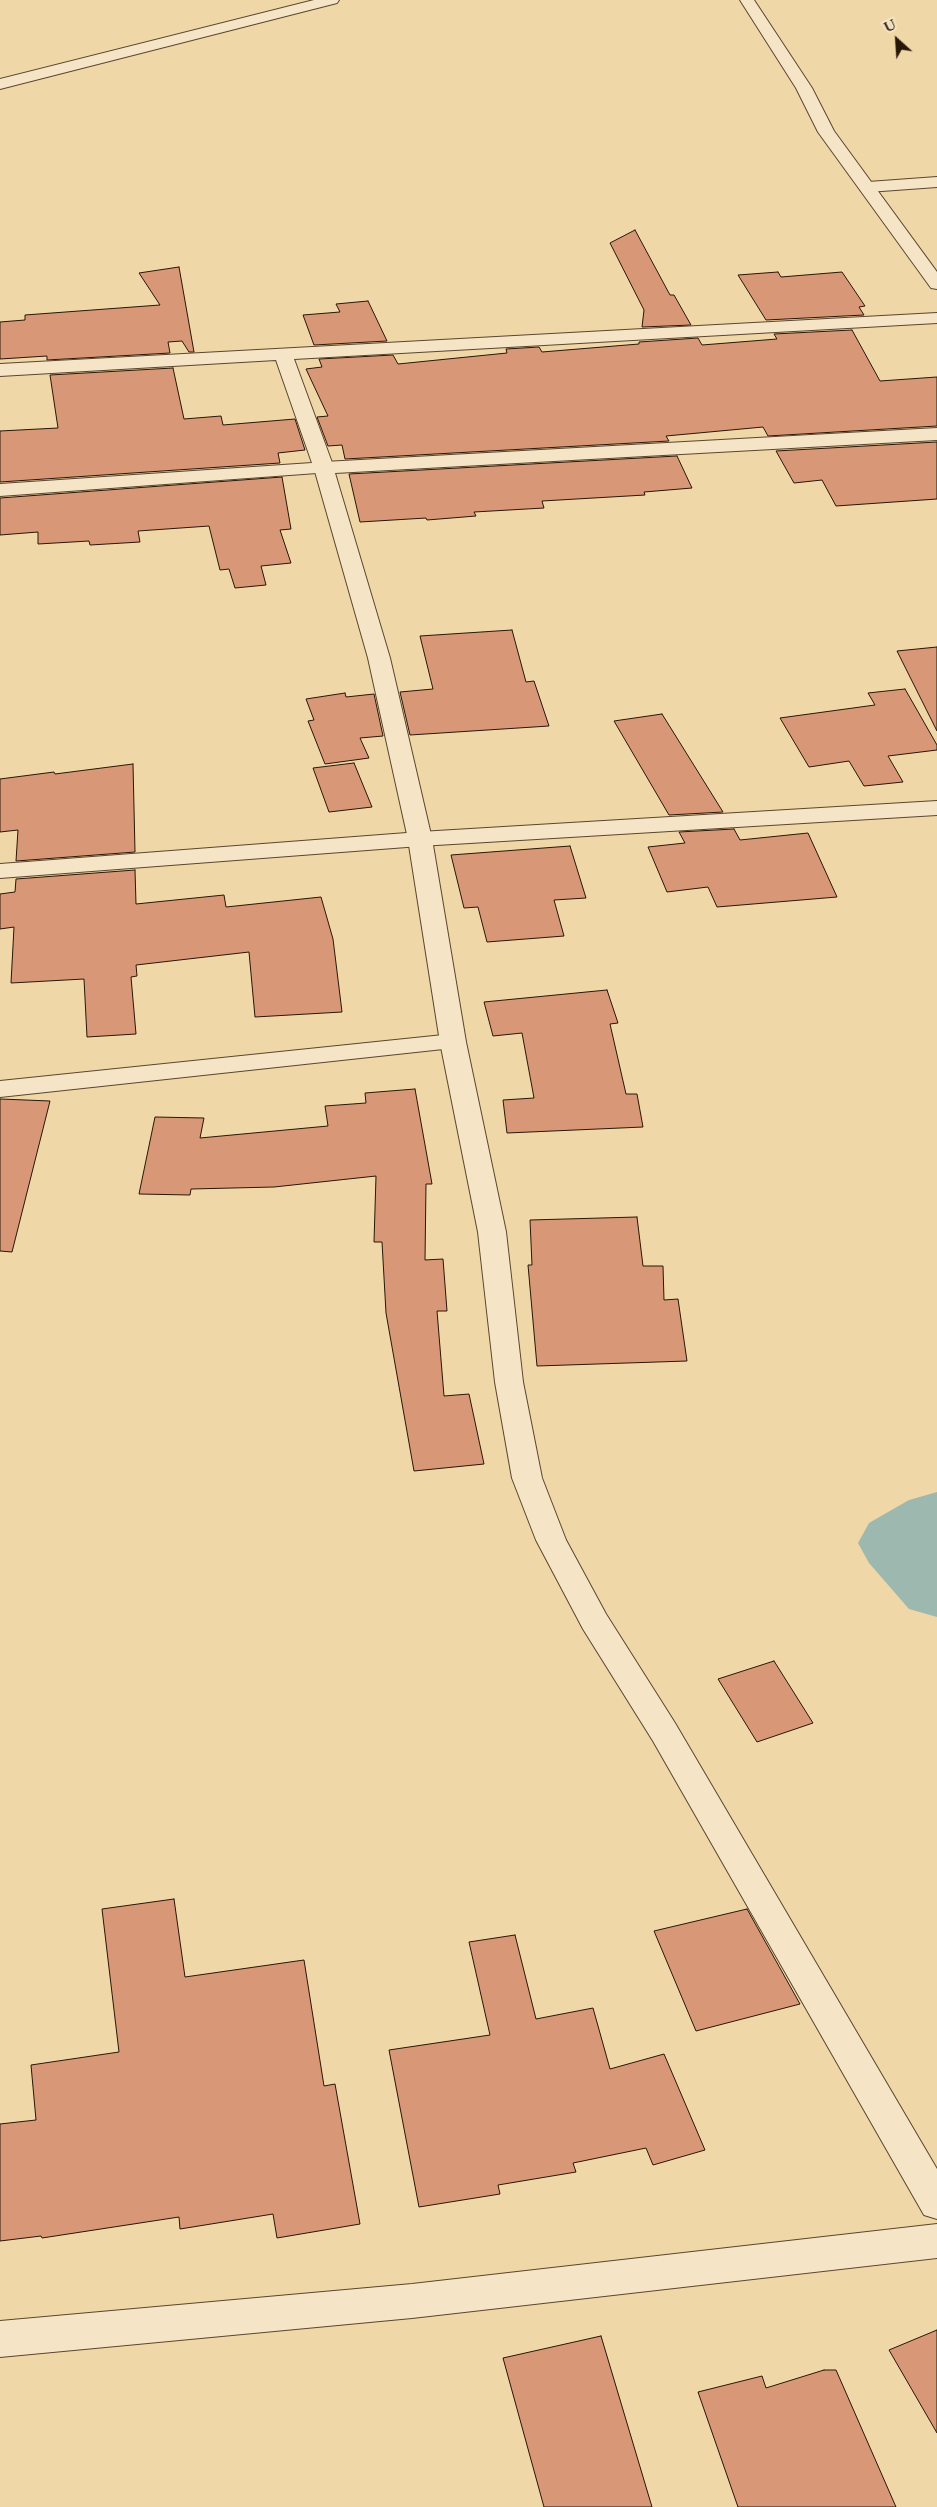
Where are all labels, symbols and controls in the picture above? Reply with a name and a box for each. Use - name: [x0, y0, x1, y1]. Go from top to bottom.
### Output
- north arrow: [872, 15, 922, 65]
- text: U: [881, 15, 900, 37]

